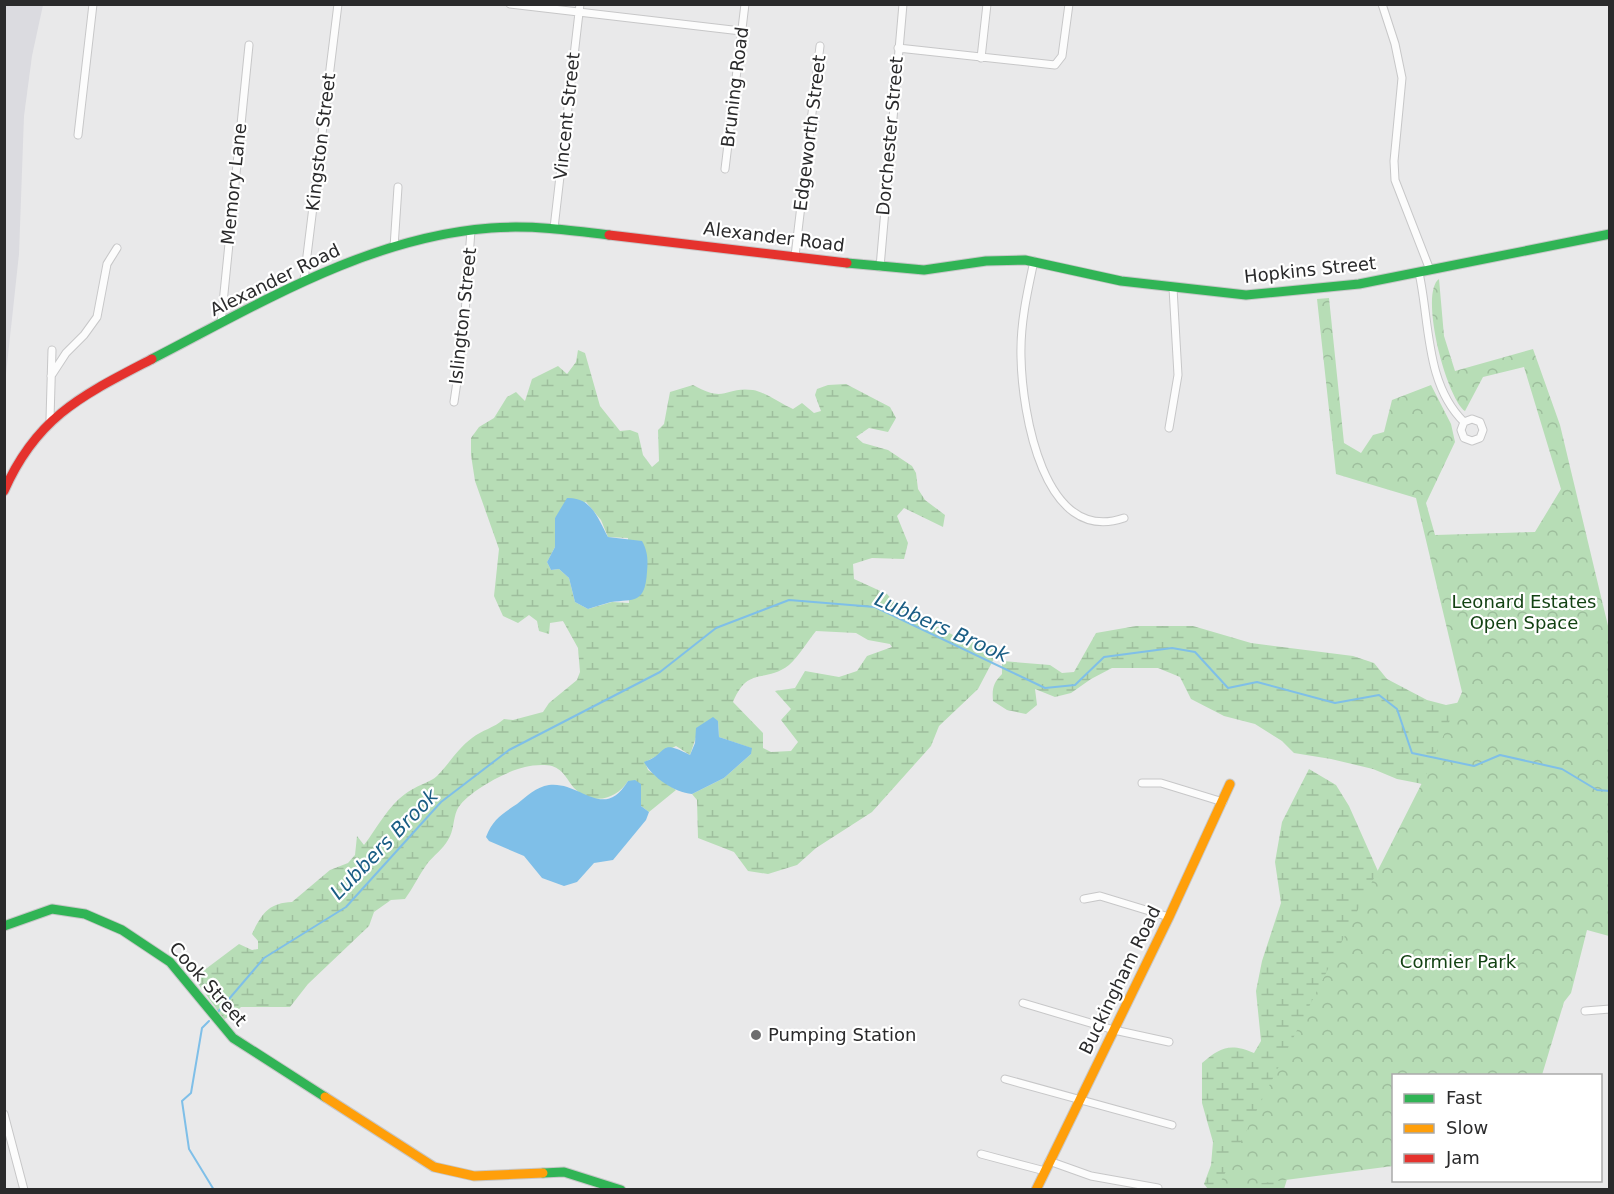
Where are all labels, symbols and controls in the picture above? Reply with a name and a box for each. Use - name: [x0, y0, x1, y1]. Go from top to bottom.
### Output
- street label: Bruning Road: [717, 25, 752, 148]
- street label: Vincent Street: [549, 51, 584, 181]
- street label: Edgeworth Street: [789, 54, 830, 212]
- street label: Dorchester Street: [872, 56, 907, 216]
- street label: Kingston Street: [302, 72, 339, 212]
- street label: Memory Lane: [217, 122, 250, 246]
- street label: Alexander Road: [702, 217, 846, 256]
- street label: Alexander Road: [206, 239, 343, 320]
- street label: Islington Street: [445, 247, 480, 385]
- street label: Hopkins Street: [1243, 252, 1377, 287]
- water label: Lubbers Brook: [871, 587, 1014, 668]
- park label: Leonard Estates Open Space: [1452, 591, 1596, 633]
- water label: Lubbers Brook: [325, 783, 444, 904]
- street label: Buckingham Road: [1074, 902, 1165, 1058]
- street label: Cook Street: [165, 937, 251, 1030]
- park label: Cormier Park: [1400, 951, 1517, 972]
- place label: Pumping Station: [768, 1024, 916, 1045]
- marker: Pumping Station: [749, 1028, 763, 1042]
- legend: [1392, 1074, 1602, 1182]
- text: Fast: [1446, 1087, 1482, 1108]
- text: Slow: [1446, 1117, 1488, 1138]
- text: Jam: [1445, 1147, 1480, 1168]

